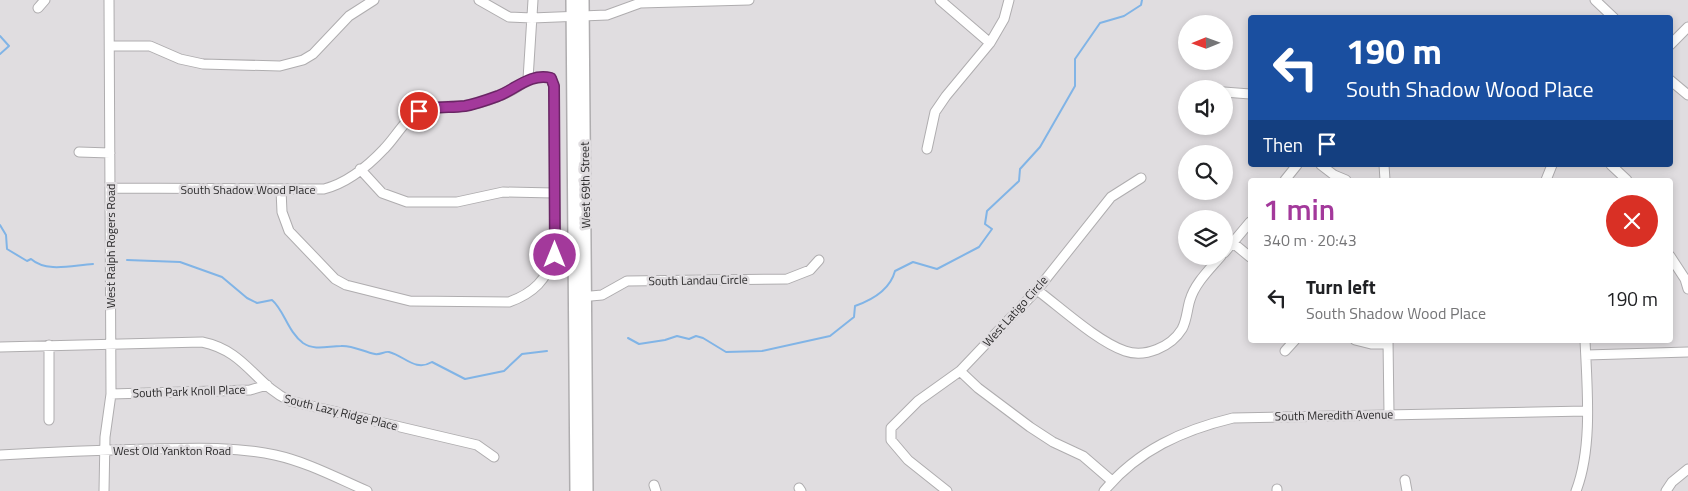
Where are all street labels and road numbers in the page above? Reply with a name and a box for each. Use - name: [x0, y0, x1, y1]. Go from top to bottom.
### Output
- street label: West 69th Street: [575, 141, 595, 228]
- street label: South Shadow Wood Place: [180, 180, 316, 199]
- street label: West Ralph Rogers Road: [101, 184, 120, 308]
- street label: South Landau Circle: [648, 270, 748, 290]
- street label: West Latigo Circle: [978, 271, 1052, 351]
- street label: South Park Knoll Place: [132, 380, 246, 402]
- street label: South Lazy Ridge Place: [282, 389, 400, 435]
- street label: South Meredith Avenue: [1275, 404, 1393, 426]
- street label: West Old Yankton Road: [113, 441, 231, 460]

